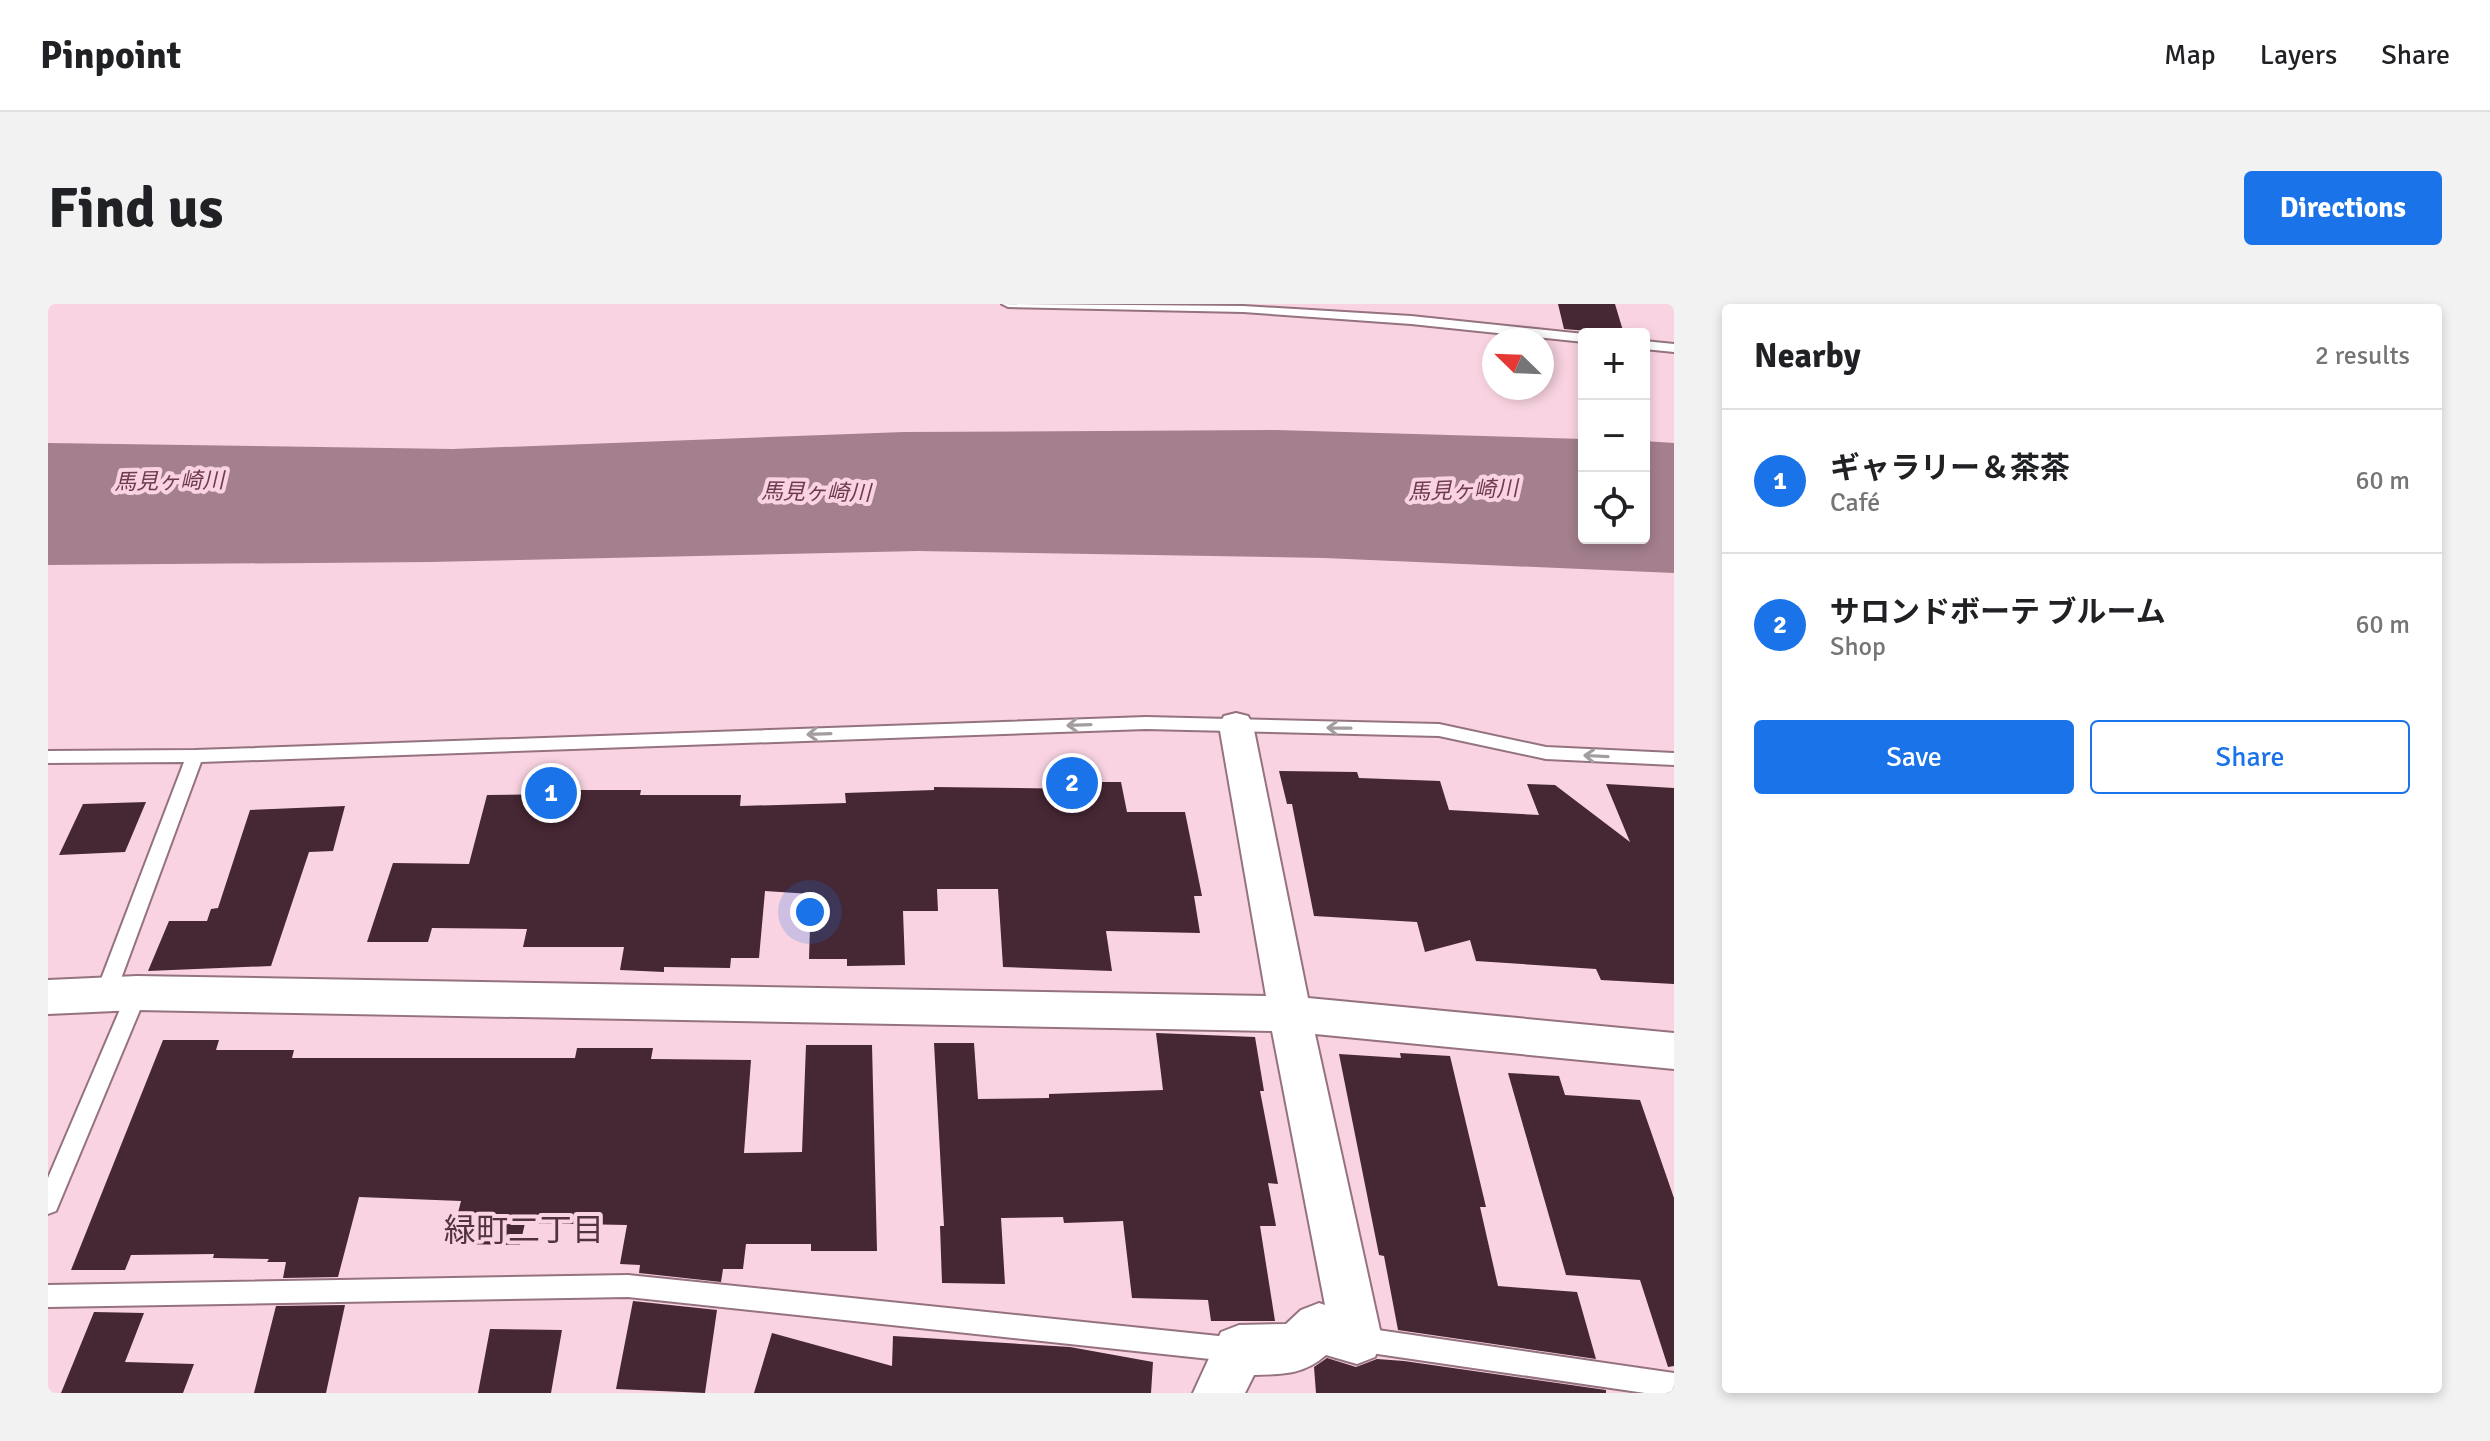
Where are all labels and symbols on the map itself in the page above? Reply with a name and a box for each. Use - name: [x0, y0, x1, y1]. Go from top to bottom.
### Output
- north arrow: [1482, 328, 1554, 400]
- water label: 馬見ヶ崎川: [114, 467, 226, 495]
- water label: 馬見ヶ崎川: [1408, 475, 1520, 505]
- water label: 馬見ヶ崎川: [761, 478, 873, 506]
- one-way arrow: [1066, 718, 1093, 733]
- one-way arrow: [1326, 720, 1353, 735]
- one-way arrow: [806, 727, 833, 742]
- one-way arrow: [1583, 748, 1610, 763]
- pin: 2: [1046, 753, 1098, 813]
- pin: 1: [525, 763, 577, 823]
- your location: [790, 892, 830, 932]
- district label: 緑町二丁目: [444, 1211, 604, 1250]

